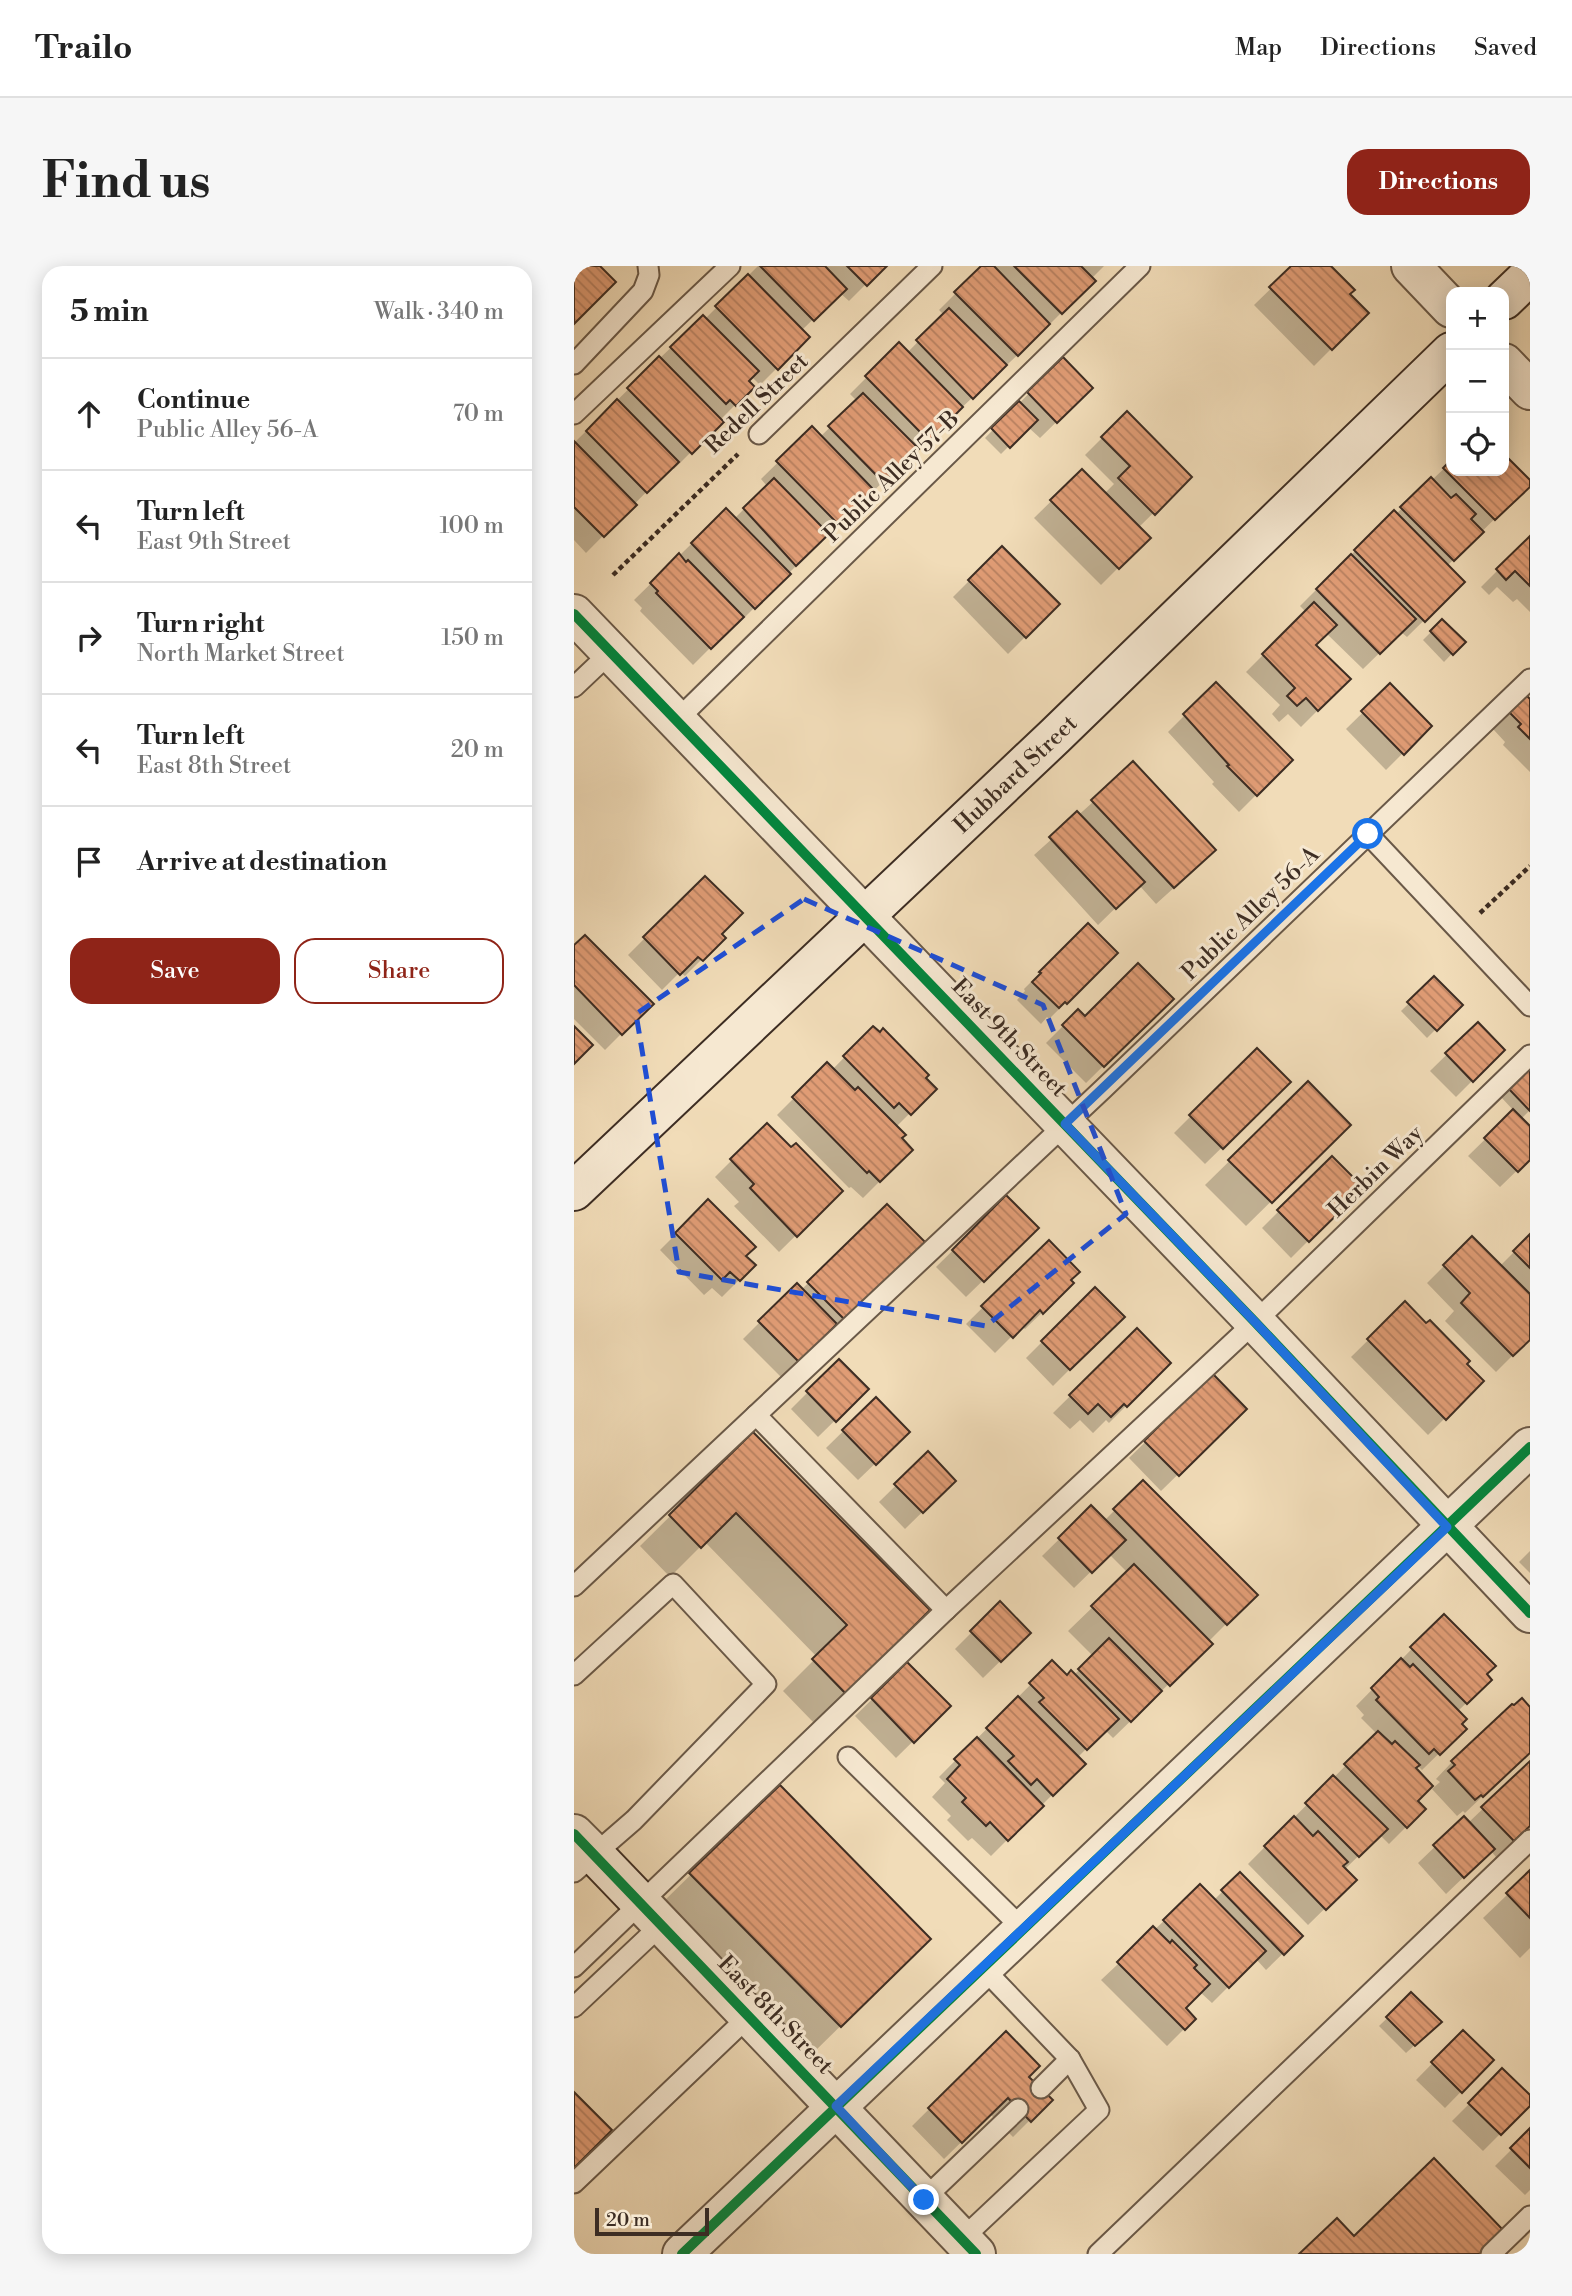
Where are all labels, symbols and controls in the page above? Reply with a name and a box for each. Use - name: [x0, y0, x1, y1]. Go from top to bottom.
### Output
- text: Trailo: [35, 28, 132, 69]
- text: Map: [1235, 33, 1282, 63]
- text: Directions: [1320, 33, 1436, 63]
- text: Saved: [1474, 33, 1537, 63]
- button: Directions: [1347, 149, 1530, 215]
- text: Find us: [42, 152, 211, 213]
- map controls: [1446, 287, 1509, 476]
- button: +: [1446, 287, 1509, 350]
- text: 5 min: [70, 293, 149, 331]
- text: Walk · 340 m: [374, 298, 504, 326]
- street label: Redell Street: [699, 348, 814, 460]
- button: −: [1446, 350, 1509, 413]
- text: Continue: [137, 384, 250, 416]
- icon: ahead: [70, 395, 108, 433]
- text: 70 m: [453, 400, 504, 428]
- street label: Public Alley 57-B: [818, 405, 965, 549]
- button: locate: [1446, 413, 1509, 476]
- text: Public Alley 56-A: [137, 416, 318, 444]
- text: Turn left: [137, 496, 245, 528]
- icon: left: [70, 507, 108, 545]
- text: 100 m: [439, 512, 504, 540]
- text: East 9th Street: [137, 528, 291, 556]
- text: Turn right: [137, 608, 265, 640]
- icon: right: [70, 619, 108, 657]
- text: 150 m: [441, 624, 504, 652]
- text: North Market Street: [137, 640, 345, 668]
- street label: Hubbard Street: [948, 709, 1083, 840]
- text: Turn left: [137, 720, 245, 752]
- icon: left: [70, 731, 108, 769]
- text: 20 m: [451, 736, 504, 764]
- text: East 8th Street: [137, 752, 291, 780]
- route start: [1352, 818, 1383, 849]
- street label: Public Alley 56-A: [1176, 840, 1326, 987]
- icon: arrive: [70, 843, 108, 881]
- text: Arrive at destination: [137, 846, 387, 878]
- button: Save: [70, 938, 280, 1004]
- button: Share: [294, 938, 504, 1004]
- street label: East 9th Street: [946, 973, 1073, 1103]
- street label: Herbin Way: [1322, 1119, 1430, 1224]
- street label: East 8th Street: [712, 1950, 839, 2080]
- route end: [908, 2184, 939, 2215]
- scale bar: [595, 2205, 709, 2237]
- text: 20 m: [606, 2208, 650, 2232]

